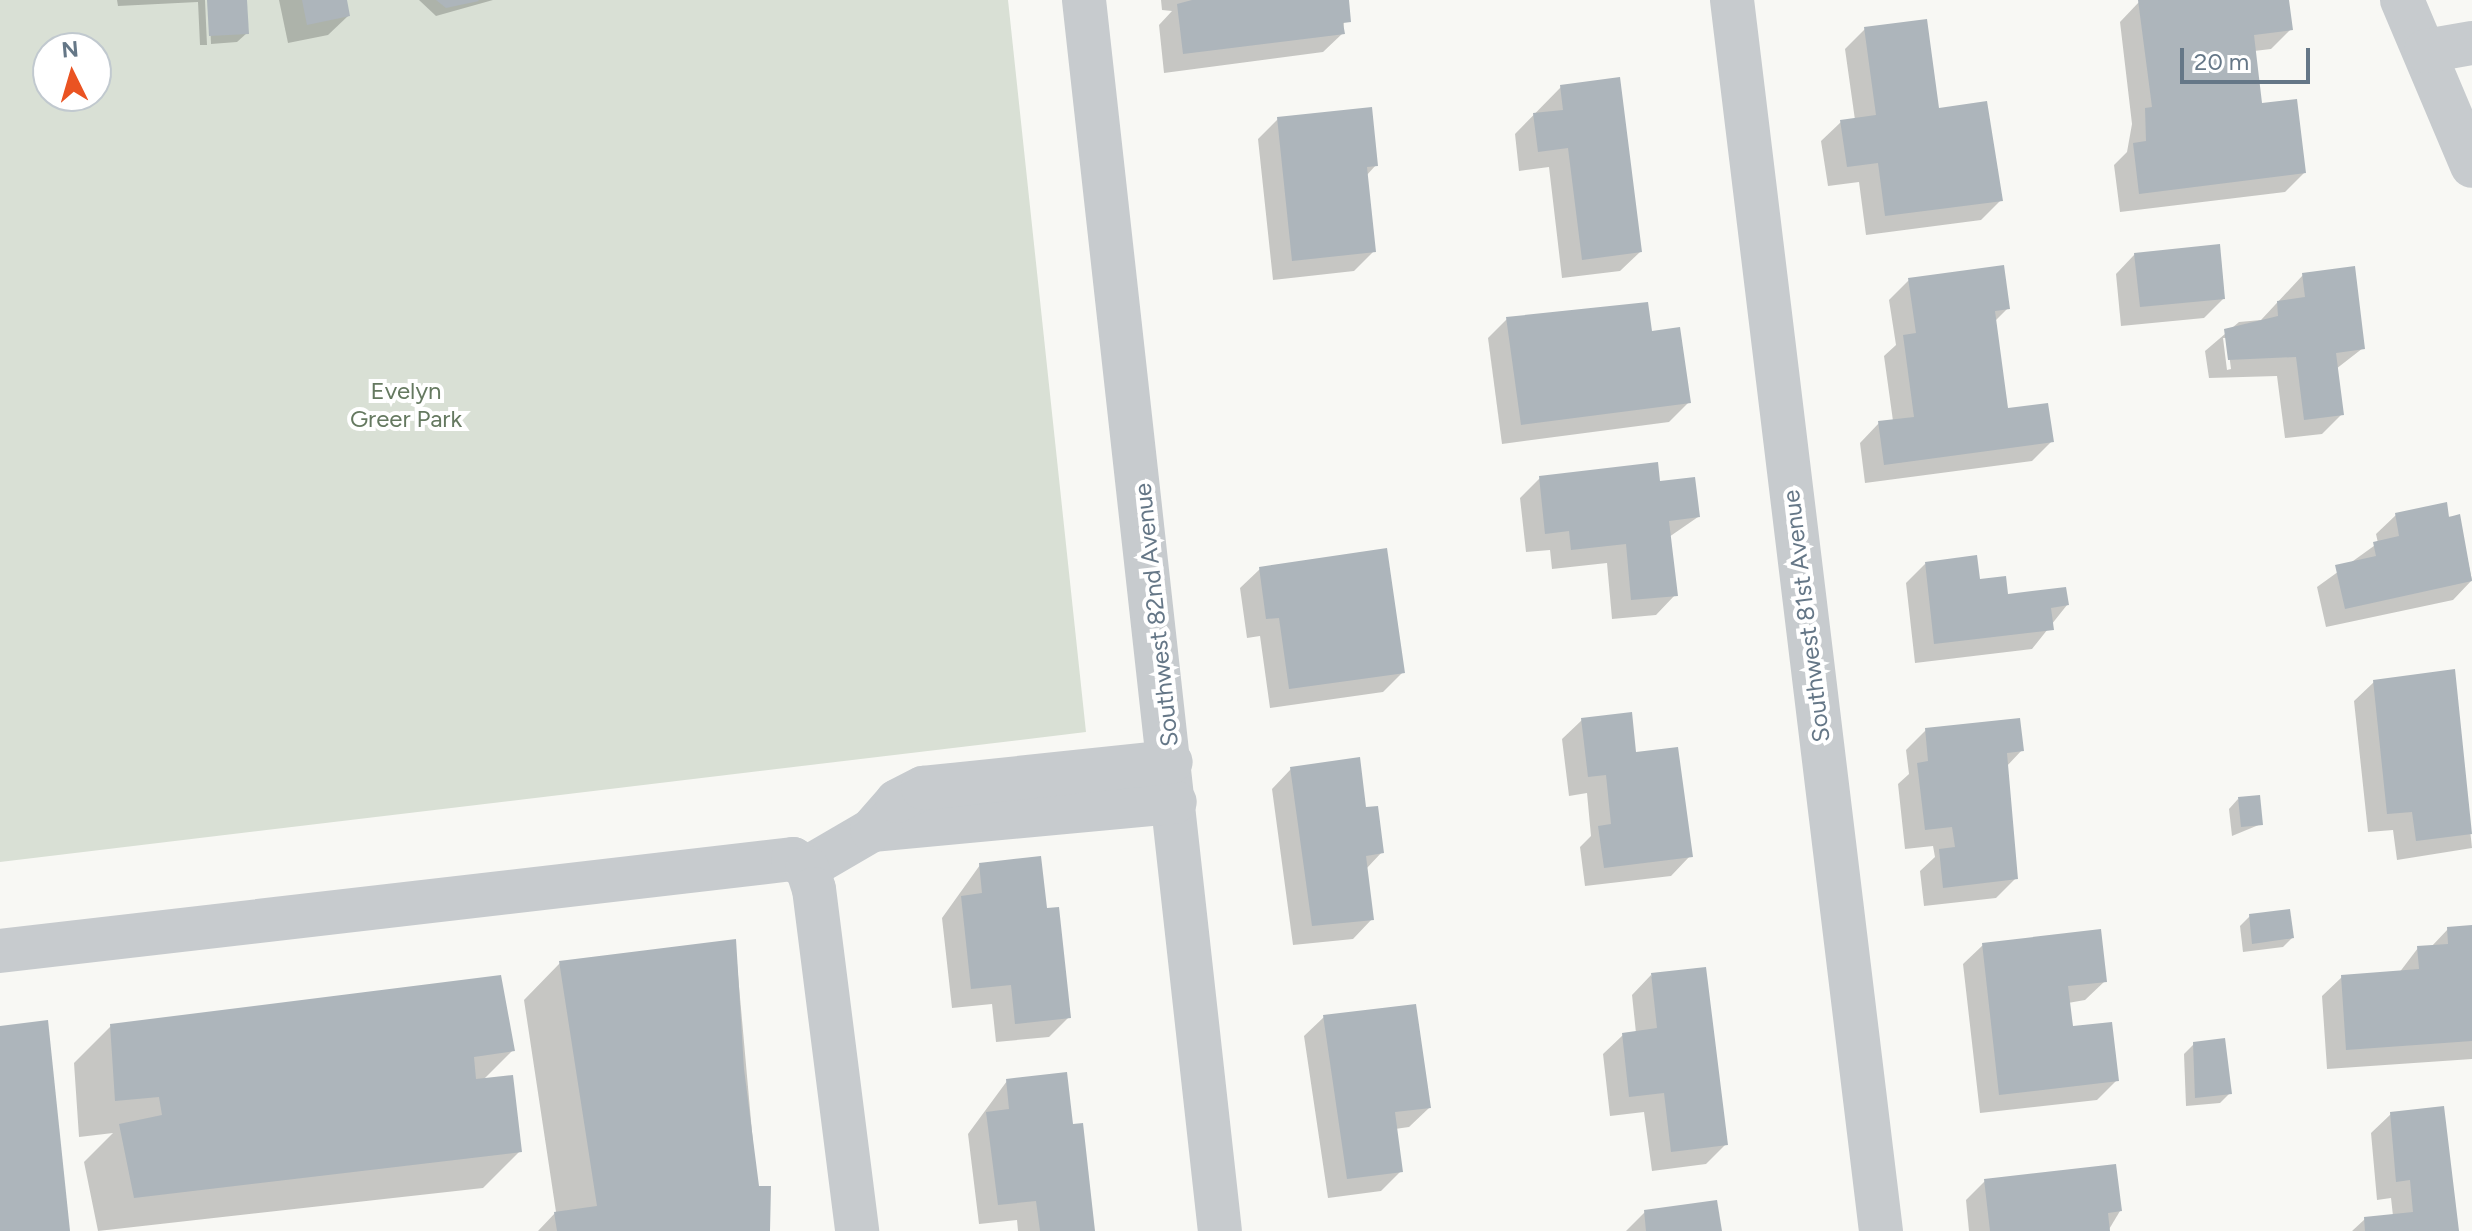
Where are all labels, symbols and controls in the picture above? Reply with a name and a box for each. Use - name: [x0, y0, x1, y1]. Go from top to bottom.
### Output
- north arrow: [32, 32, 112, 112]
- scale bar: [2184, 32, 2314, 82]
- text: N: [60, 35, 80, 64]
- text: 20 m: [2194, 47, 2249, 76]
- park label: Evelyn Greer Park: [350, 377, 462, 433]
- street label: Southwest 82nd Avenue: [1128, 482, 1184, 748]
- street label: Southwest 81st Avenue: [1776, 488, 1836, 744]

